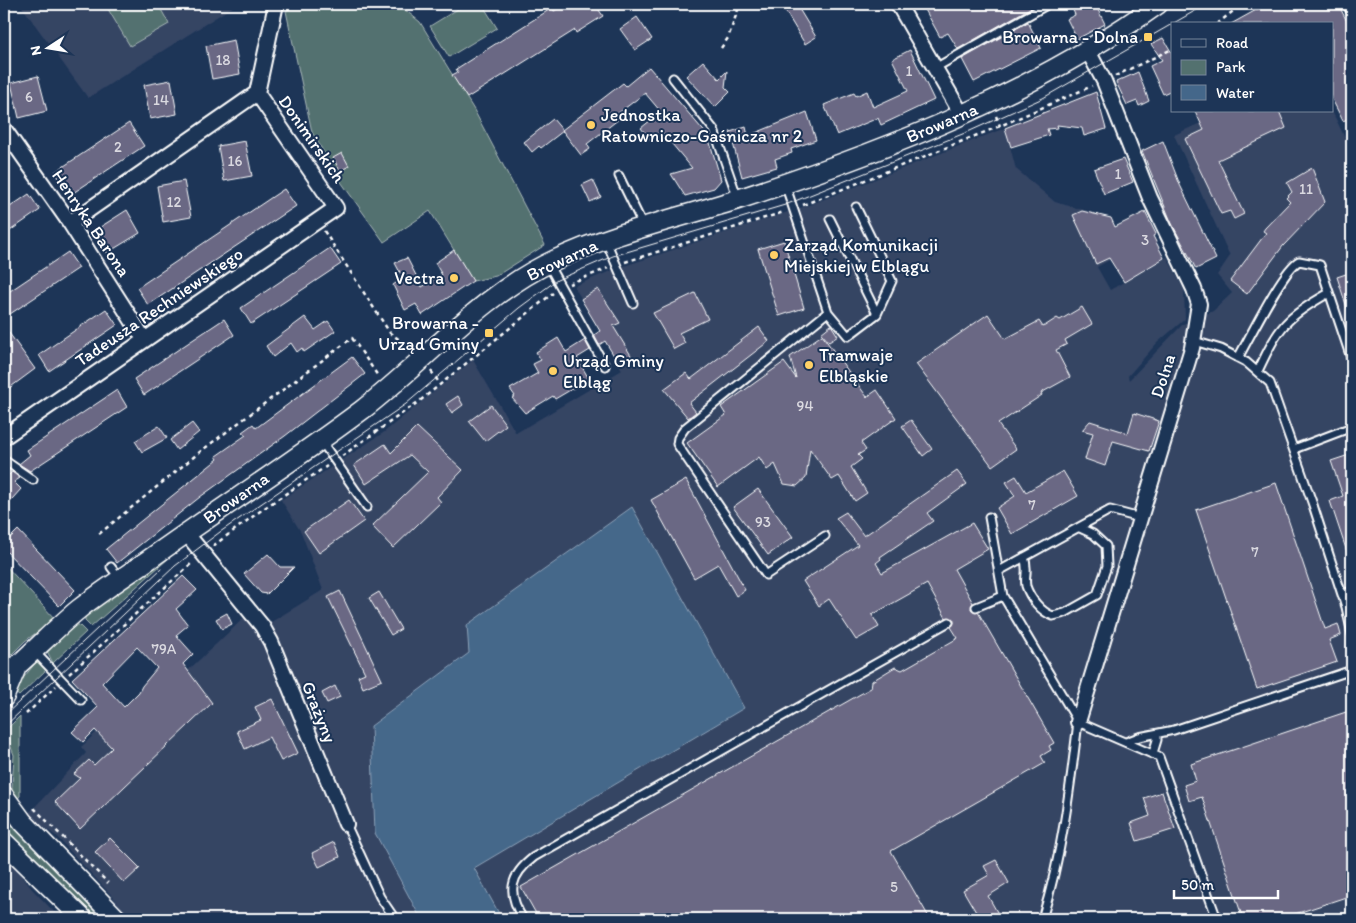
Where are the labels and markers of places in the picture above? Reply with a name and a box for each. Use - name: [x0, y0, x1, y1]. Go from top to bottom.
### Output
- place label: Browarna - Dolna: [1002, 26, 1138, 48]
- marker: Browarna - Dolna: [1142, 31, 1154, 43]
- place label: Jednostka Ratowniczo-Gaśnicza nr 2: [601, 104, 803, 147]
- marker: Jednostka Ratowniczo-Gaśnicza nr 2: [585, 119, 597, 131]
- place label: Zarząd Komunikacji Miejskiej w Elblągu: [784, 234, 938, 277]
- marker: Zarząd Komunikacji Miejskiej w Elblągu: [768, 249, 780, 261]
- place label: Vectra: [394, 267, 444, 289]
- marker: Vectra: [448, 272, 460, 284]
- place label: Browarna - Urząd Gminy: [378, 312, 479, 355]
- marker: Browarna - Urząd Gminy: [483, 327, 495, 339]
- place label: Tramwaje Elbląskie: [819, 344, 893, 387]
- place label: Urząd Gminy Elbląg: [563, 350, 664, 393]
- marker: Tramwaje Elbląskie: [803, 359, 815, 371]
- marker: Urząd Gminy Elbląg: [547, 365, 559, 377]

